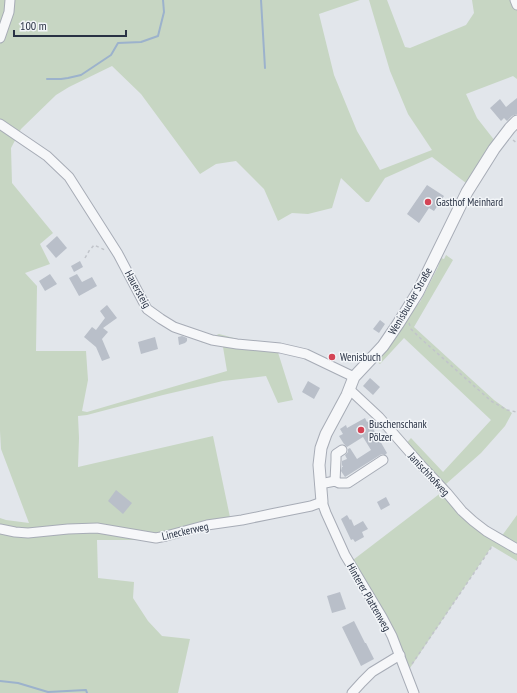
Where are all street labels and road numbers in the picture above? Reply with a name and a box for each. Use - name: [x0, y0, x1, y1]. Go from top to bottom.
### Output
- street label: Wenisbucher Straße: [385, 264, 435, 337]
- street label: Hauersteig: [122, 268, 154, 311]
- street label: Janischhofweg: [405, 449, 453, 499]
- street label: Lineckerweg: [160, 519, 210, 543]
- street label: Hinterer Plattenweg: [344, 560, 394, 634]

